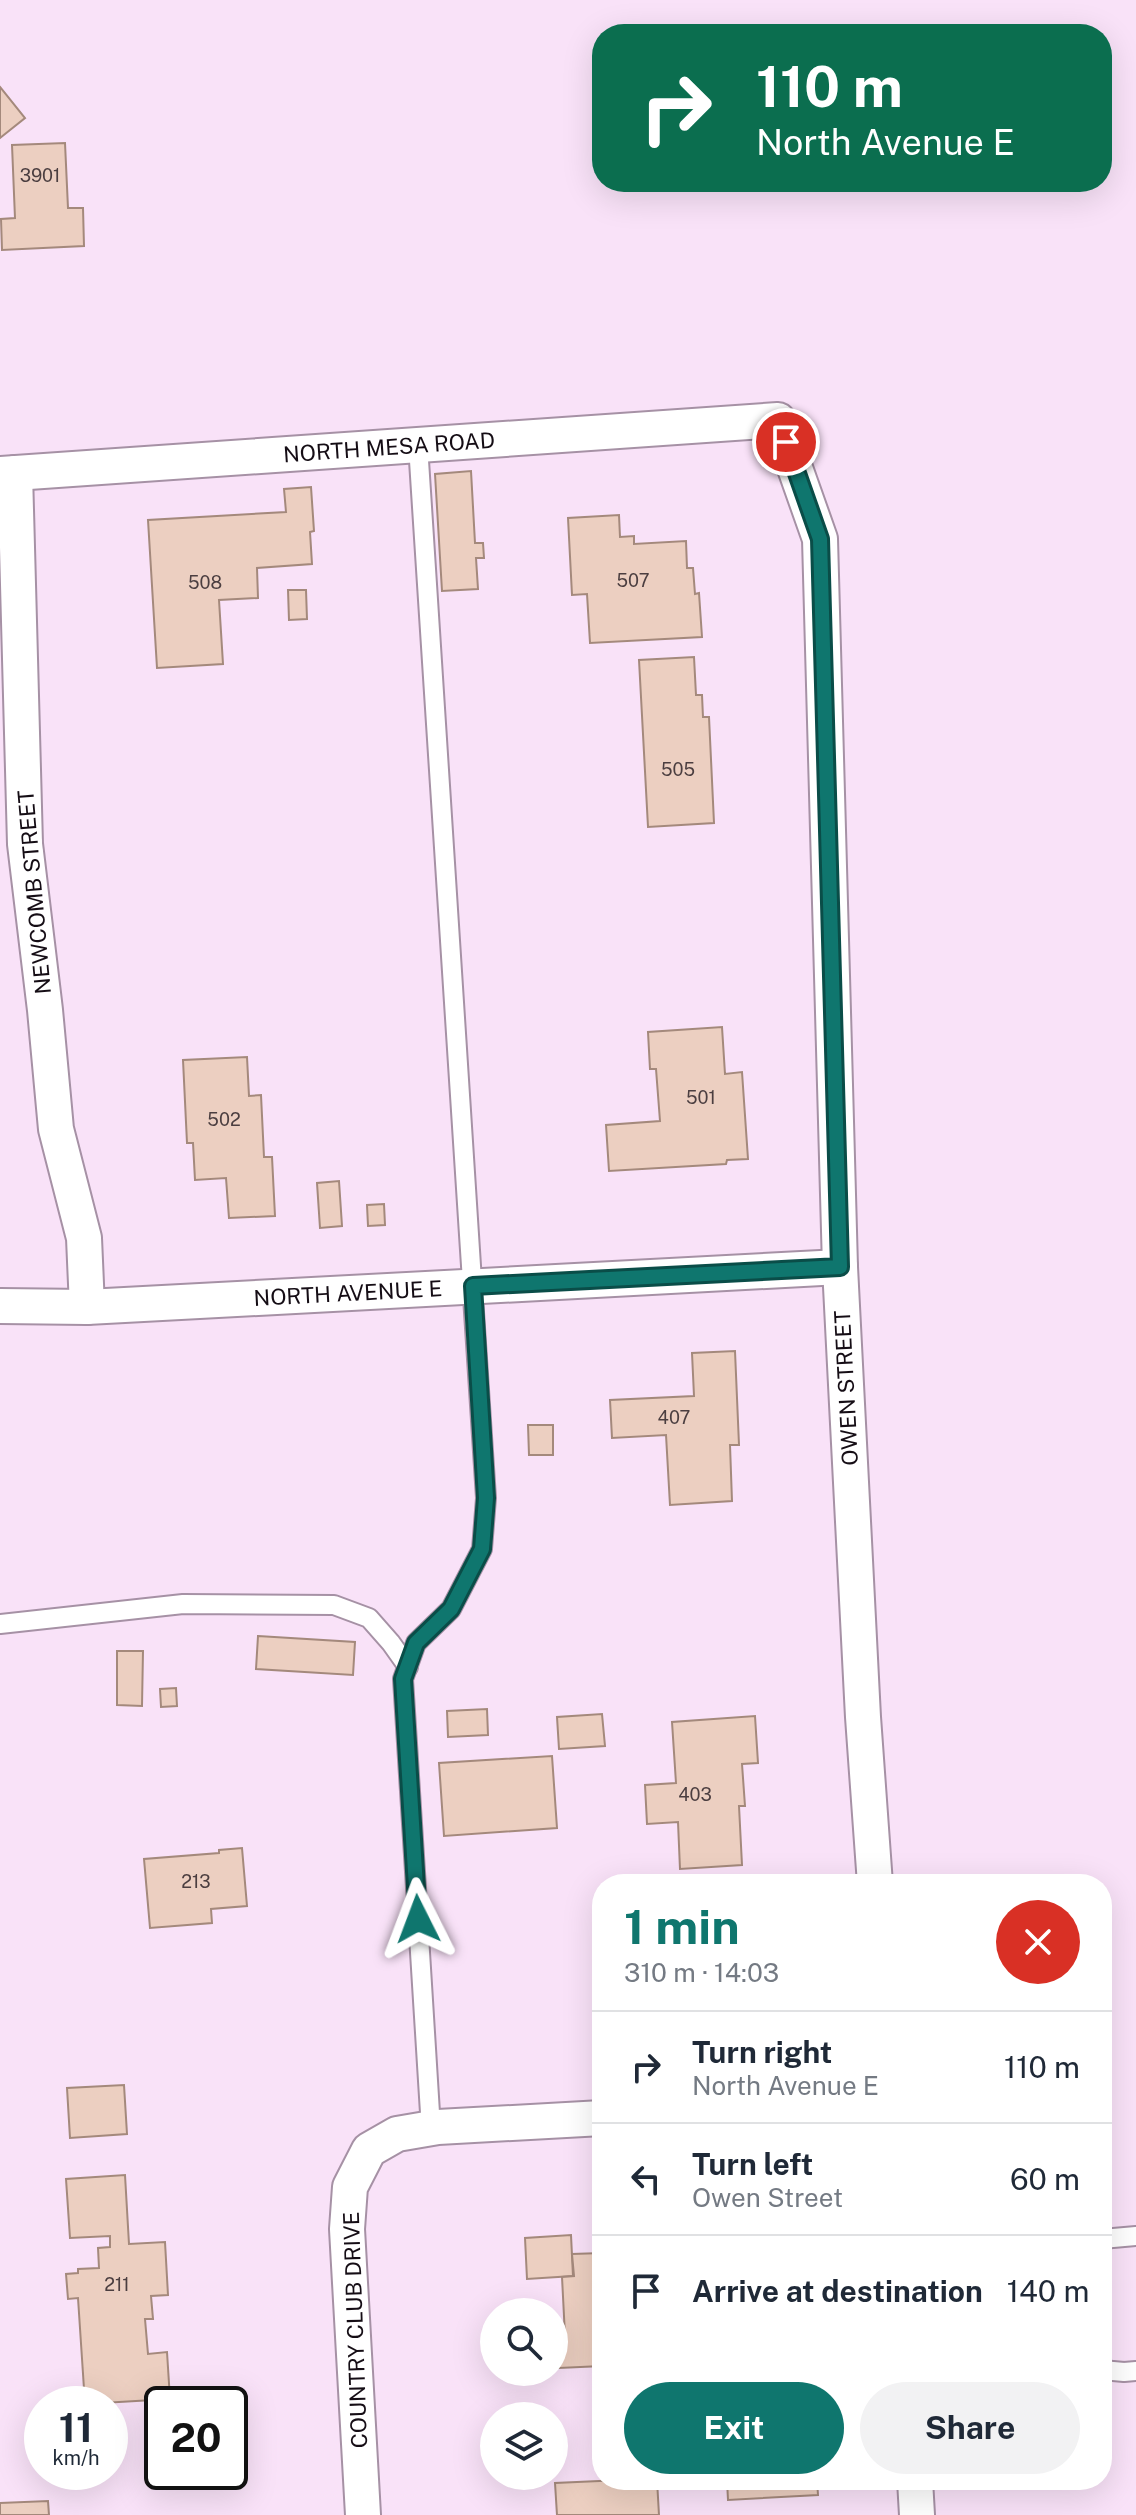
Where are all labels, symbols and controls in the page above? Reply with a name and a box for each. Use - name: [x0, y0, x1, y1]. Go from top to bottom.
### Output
- text: 110 m: [756, 54, 903, 120]
- icon: right: [624, 56, 728, 160]
- text: North Avenue E: [756, 121, 1015, 163]
- house number: 3901: [20, 165, 60, 186]
- pin: [752, 408, 820, 476]
- icon: arrive: [764, 420, 808, 464]
- street label: NORTH MESA ROAD: [282, 427, 496, 467]
- house number: 507: [616, 570, 650, 591]
- house number: 508: [188, 572, 222, 593]
- house number: 505: [661, 759, 695, 780]
- street label: NEWCOMB STREET: [12, 789, 56, 995]
- house number: 501: [686, 1087, 716, 1108]
- house number: 502: [207, 1109, 241, 1130]
- street label: NORTH AVENUE E: [253, 1275, 443, 1311]
- street label: OWEN STREET: [829, 1310, 863, 1466]
- house number: 407: [658, 1407, 690, 1428]
- house number: 403: [678, 1784, 712, 1805]
- house number: 213: [181, 1871, 211, 1892]
- position arrow: [376, 1877, 460, 1961]
- text: 1 min: [624, 1898, 740, 1955]
- button: close: [996, 1900, 1080, 1984]
- text: 310 m · 14:03: [624, 1957, 779, 1988]
- text: Turn right: [692, 2034, 832, 2070]
- icon: right: [624, 2045, 668, 2089]
- text: 110 m: [1004, 2049, 1080, 2085]
- text: North Avenue E: [692, 2070, 879, 2101]
- text: Turn left: [692, 2146, 813, 2182]
- icon: left: [624, 2157, 668, 2201]
- text: 60 m: [1010, 2161, 1080, 2197]
- text: Owen Street: [692, 2182, 843, 2213]
- street label: COUNTRY CLUB DRIVE: [338, 2211, 372, 2449]
- icon: arrive: [624, 2269, 668, 2313]
- text: Arrive at destination: [692, 2273, 983, 2309]
- text: 140 m: [1007, 2273, 1089, 2309]
- house number: 211: [104, 2274, 130, 2295]
- map controls: [480, 2298, 568, 2490]
- button: search: [480, 2298, 568, 2386]
- button: Exit: [624, 2382, 844, 2474]
- button: Share: [860, 2382, 1080, 2474]
- speed limit sign: 20: [144, 2386, 248, 2490]
- button: layers: [480, 2402, 568, 2490]
- text: 11: [59, 2404, 93, 2451]
- text: km/h: [52, 2446, 100, 2470]

